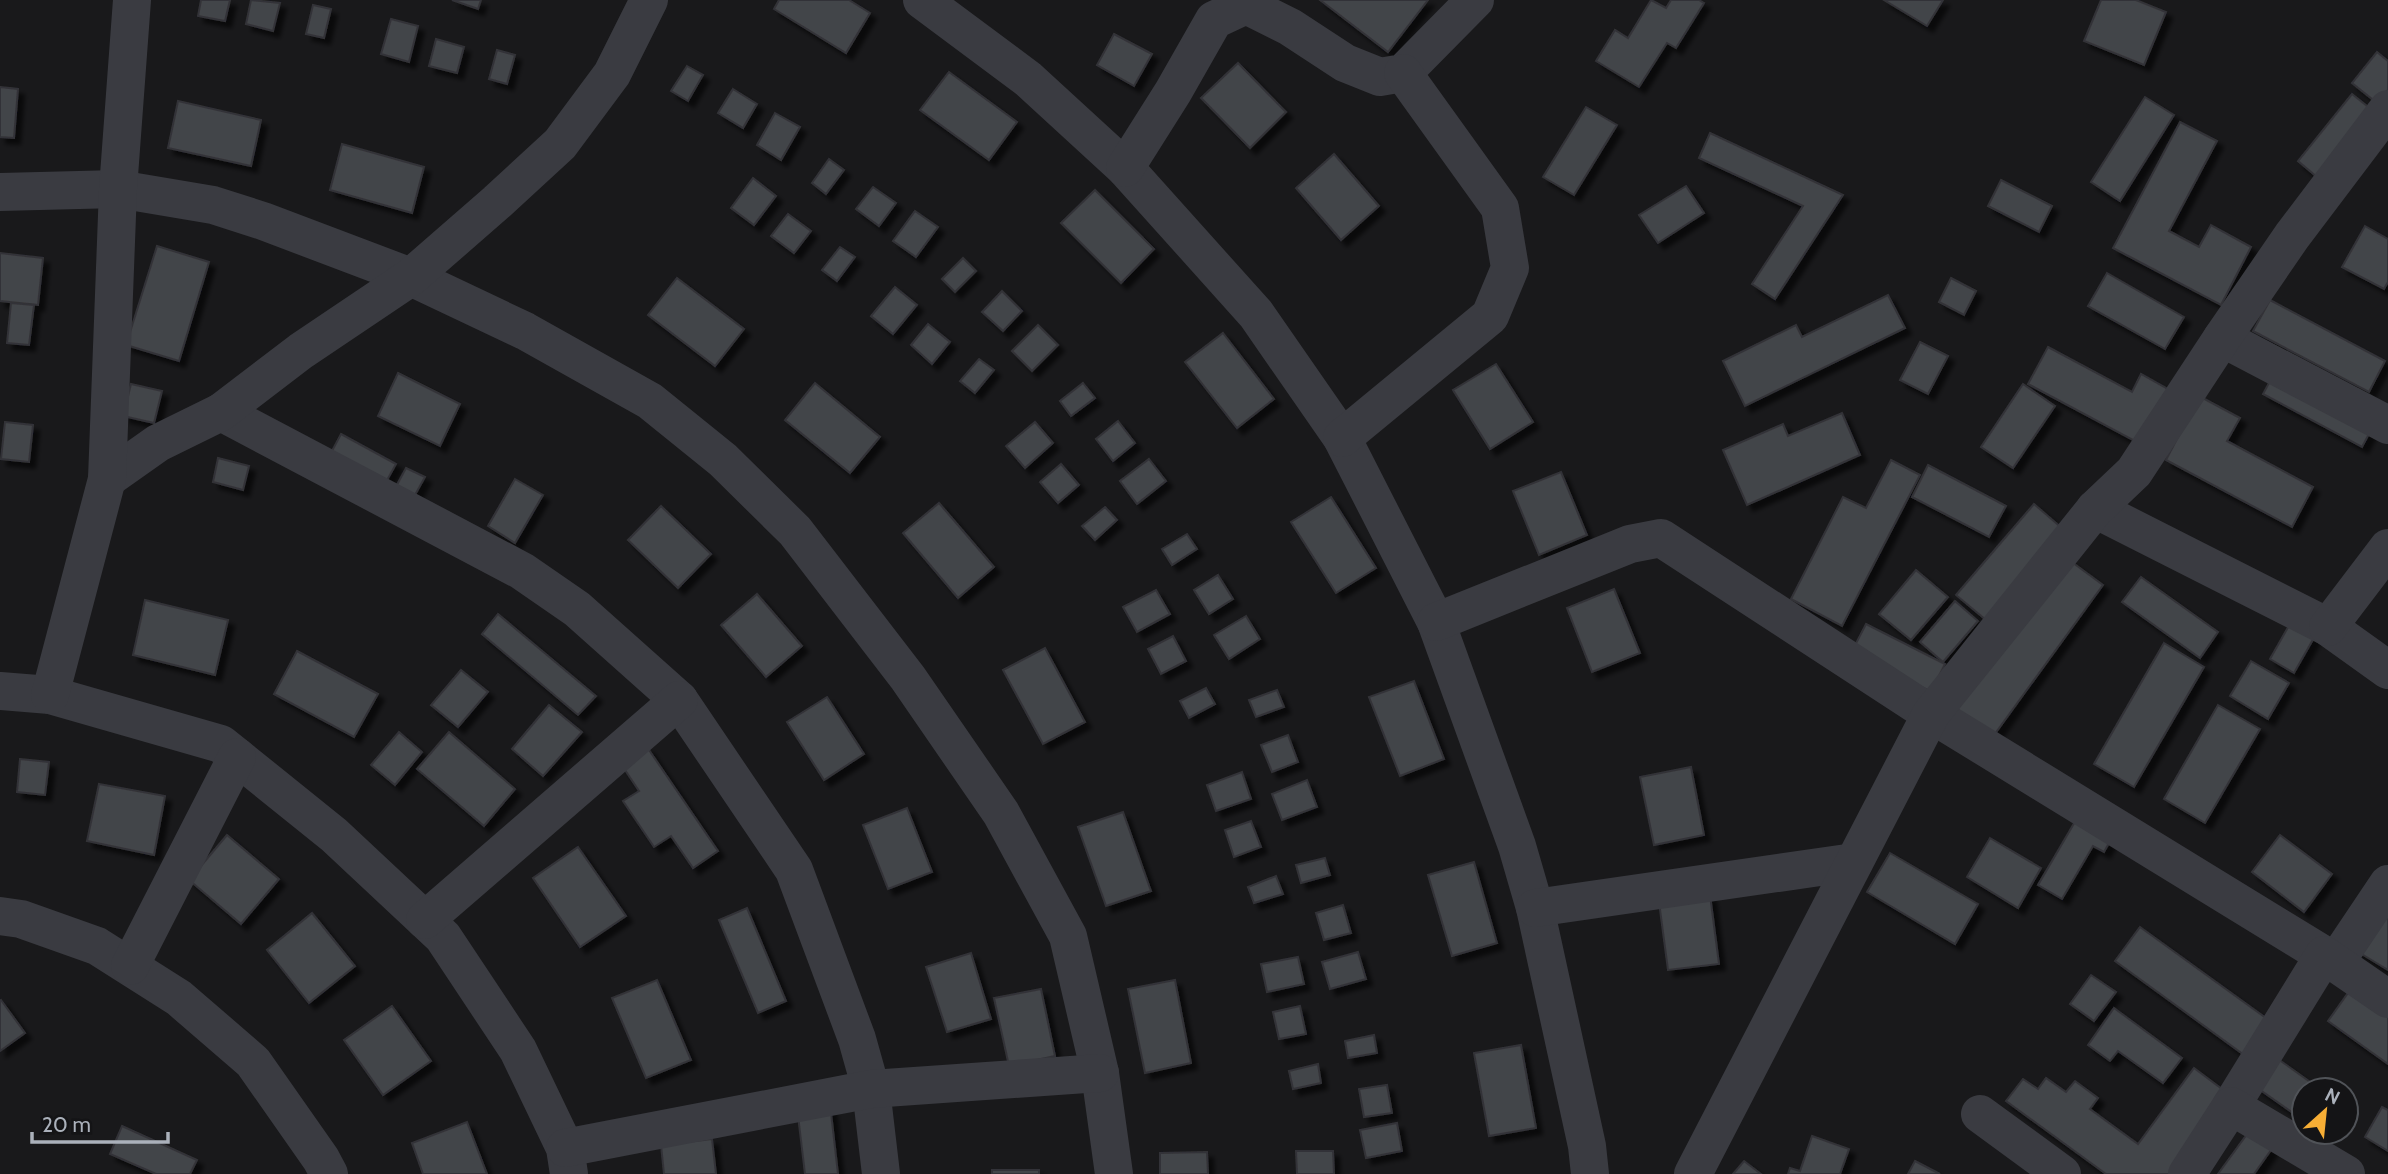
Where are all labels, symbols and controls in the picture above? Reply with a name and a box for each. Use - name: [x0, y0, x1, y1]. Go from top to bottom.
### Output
- north arrow: [2290, 1076, 2360, 1146]
- text: N: [2321, 1083, 2344, 1110]
- scale bar: [32, 1100, 168, 1144]
- text: 20 m: [42, 1112, 91, 1137]

